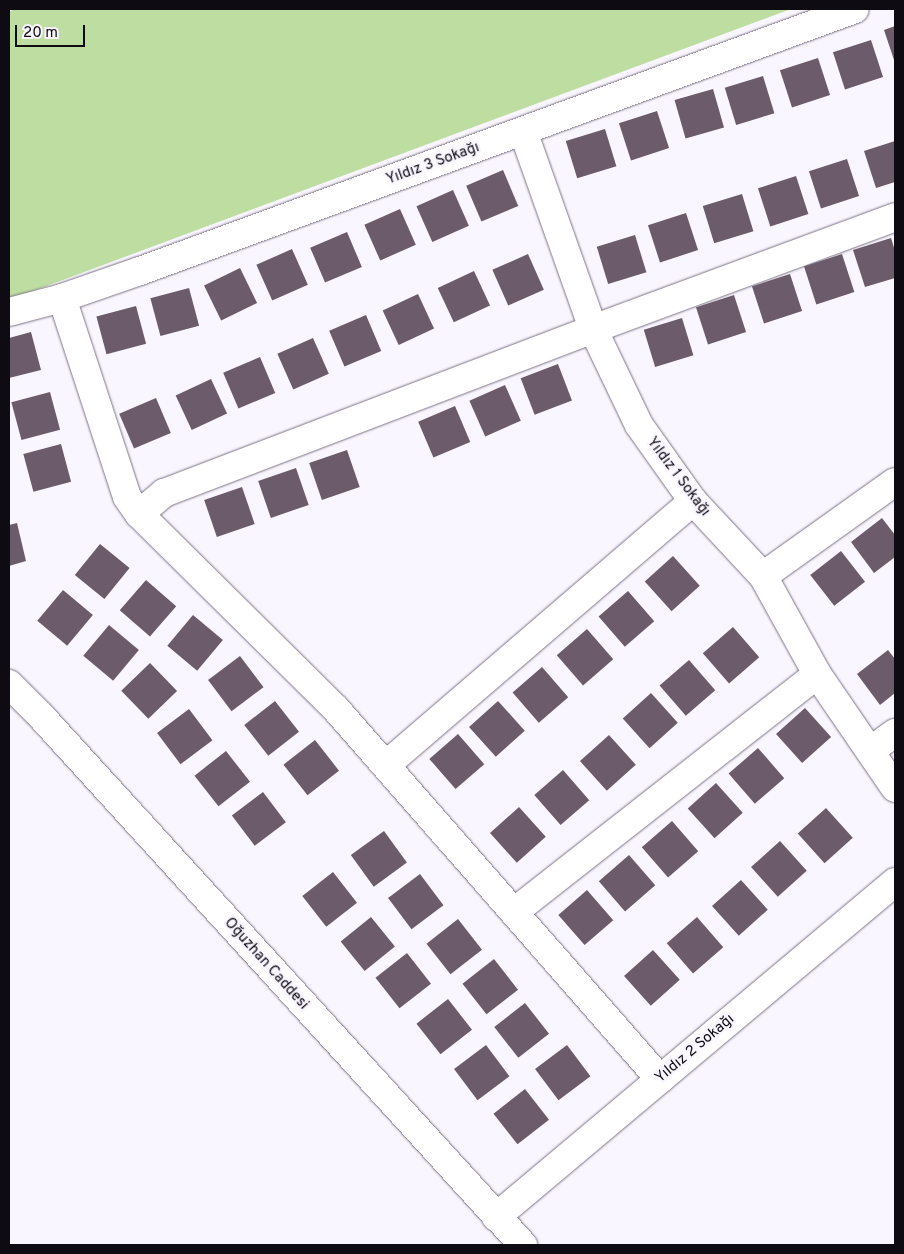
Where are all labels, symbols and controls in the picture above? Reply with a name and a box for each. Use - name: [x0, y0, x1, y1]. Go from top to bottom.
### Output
- scale bar: [18, 15, 88, 47]
- text: 20 m: [23, 24, 58, 43]
- street label: Yıldız 3 Sokağı: [384, 139, 482, 189]
- street label: Yıldız 1 Sokağı: [642, 434, 714, 520]
- street label: Oğuzhan Caddesi: [220, 914, 312, 1014]
- street label: Yıldız 2 Sokağı: [652, 1011, 738, 1087]

